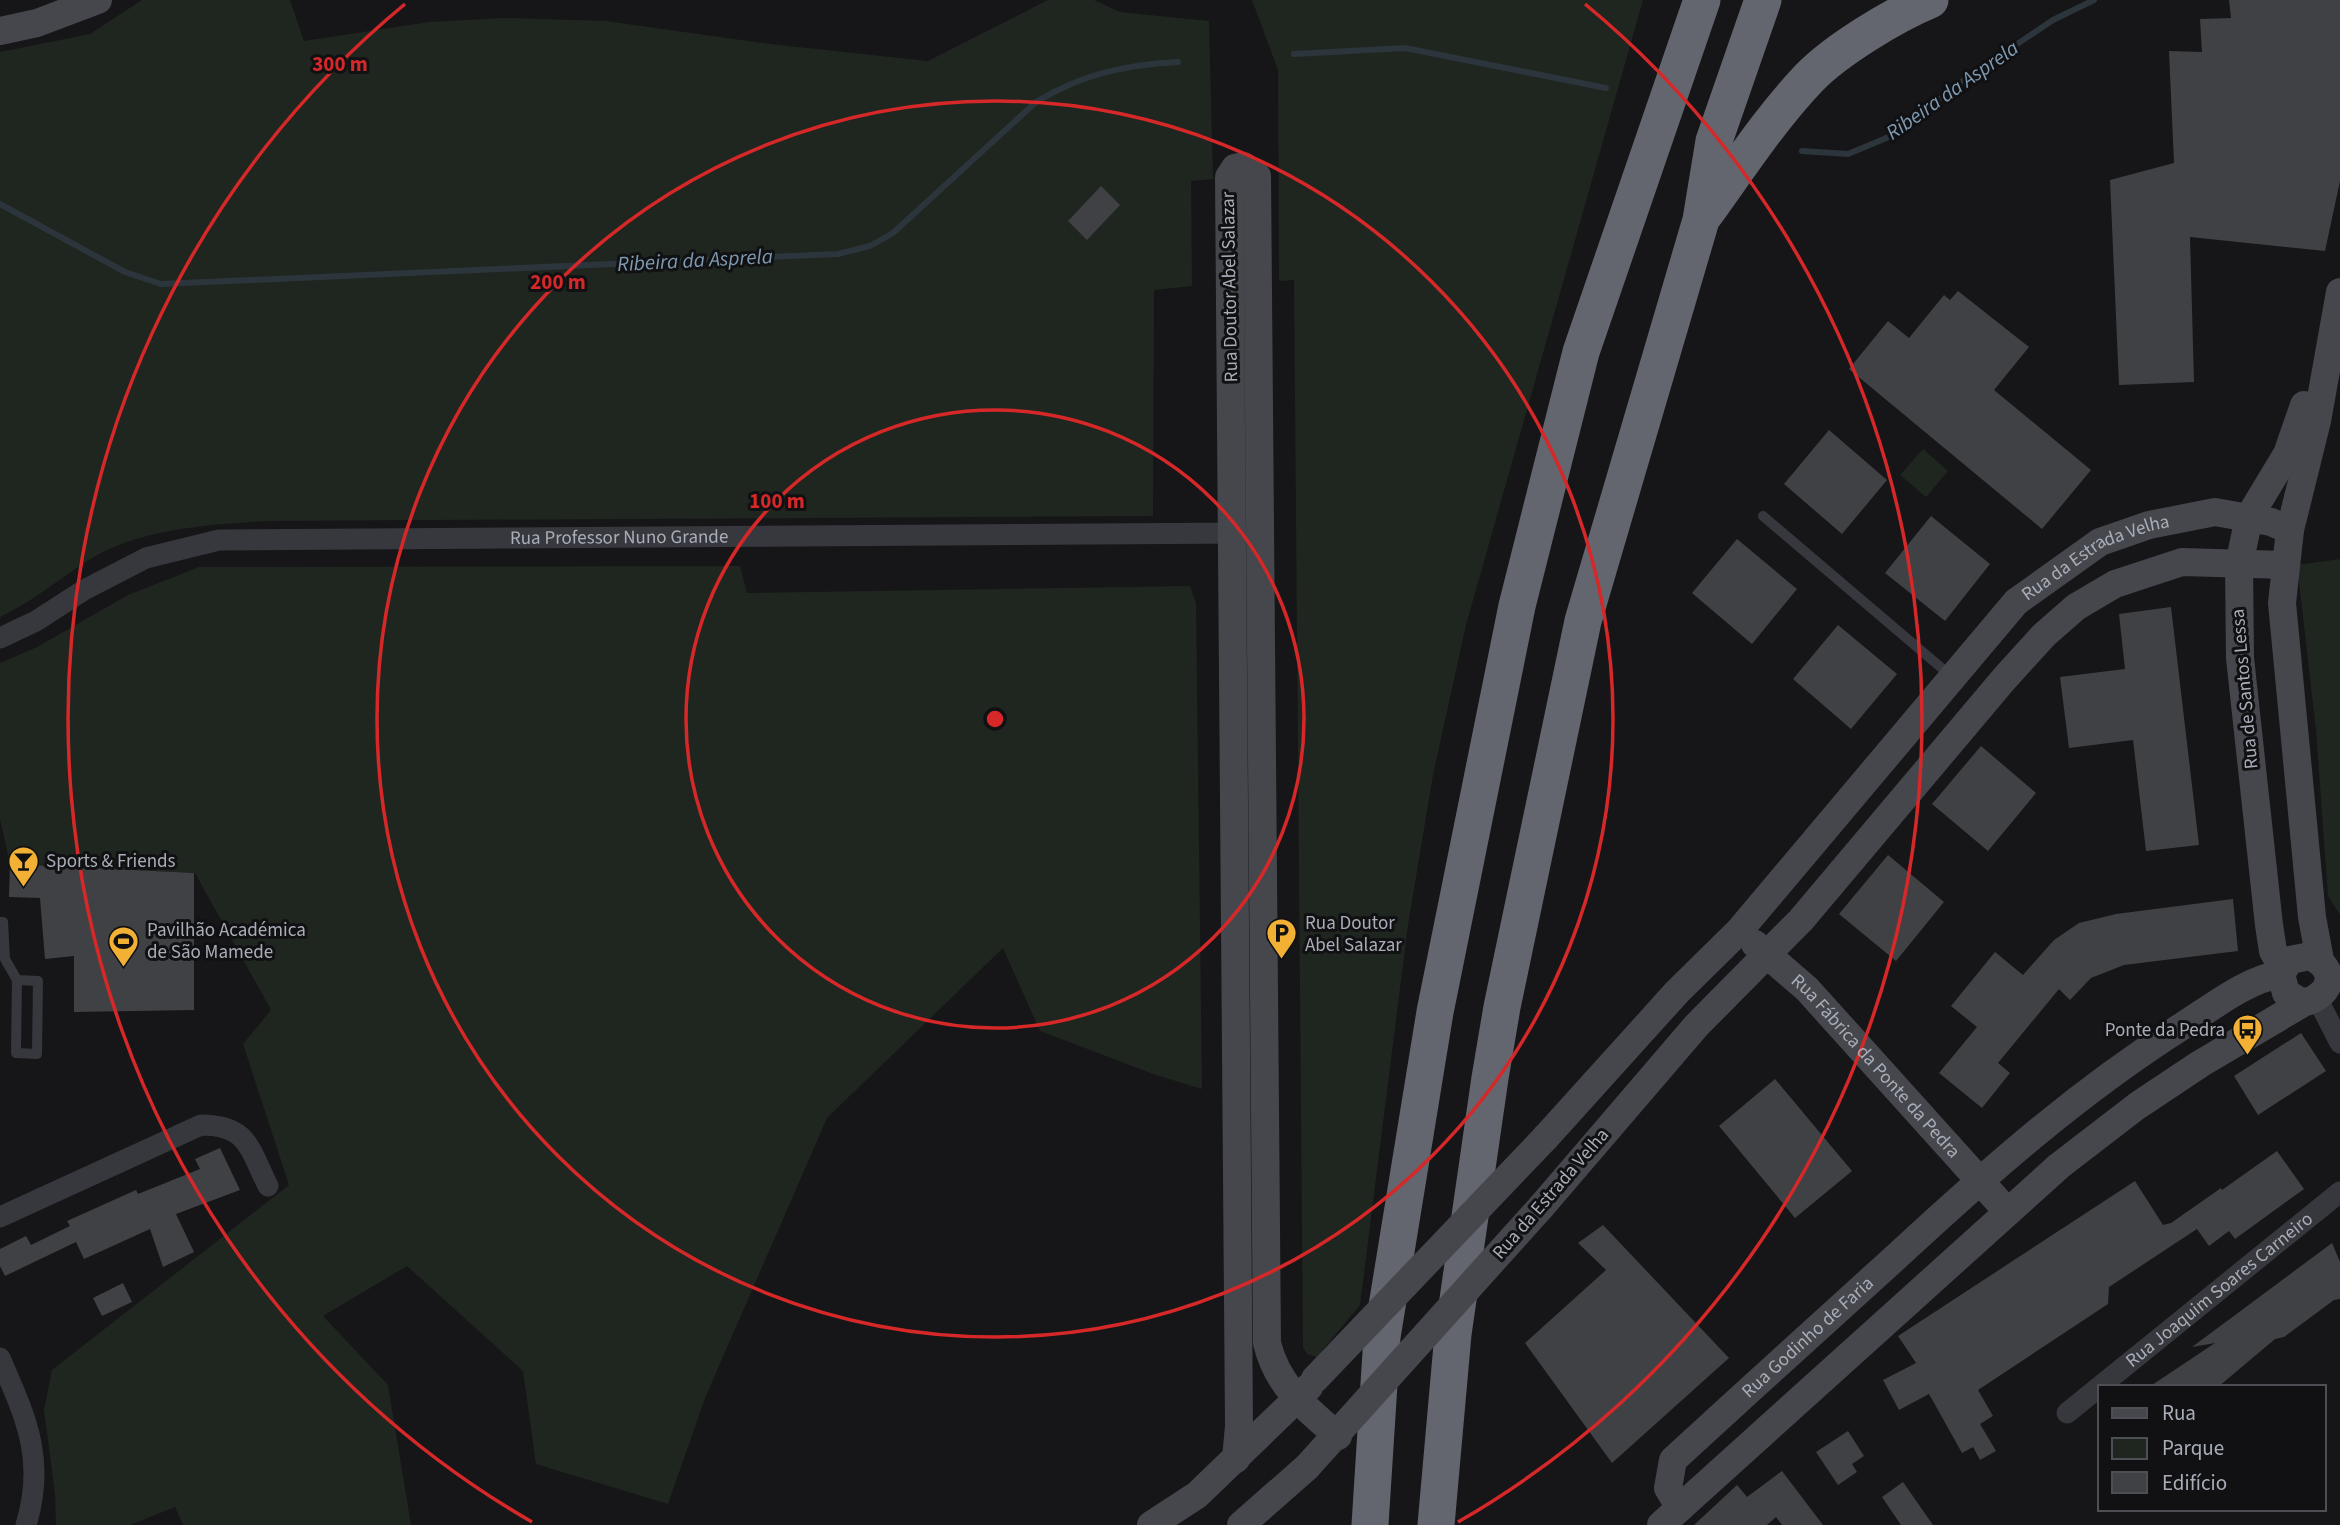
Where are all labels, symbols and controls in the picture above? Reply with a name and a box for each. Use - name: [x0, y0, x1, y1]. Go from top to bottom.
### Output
- water label: Ribeira da Asprela: [1880, 33, 2024, 147]
- text: 300 m: [312, 49, 368, 79]
- street label: Rua Doutor Abel Salazar: [1215, 191, 1245, 382]
- water label: Ribeira da Asprela: [616, 241, 774, 279]
- text: 200 m: [530, 267, 586, 297]
- text: 100 m: [749, 486, 805, 516]
- street label: Rua da Estrada Velha: [2016, 508, 2172, 607]
- street label: Rua Professor Nuno Grande: [510, 523, 728, 552]
- street label: Rua de Santos Lessa: [2225, 608, 2265, 770]
- centre of rings: [983, 707, 1007, 731]
- bar icon: Sports & Friends: [6, 844, 40, 888]
- place label: Sports & Friends: [46, 848, 176, 875]
- place label: Rua Doutor Abel Salazar: [1305, 910, 1402, 959]
- place label: Pavilhão Académica de São Mamede: [147, 917, 306, 966]
- parking icon: Rua Doutor Abel Salazar: [1265, 917, 1299, 961]
- sports icon: Pavilhão Académica de São Mamede: [107, 924, 141, 968]
- street label: Rua Fábrica da Ponte da Pedra: [1785, 968, 1967, 1164]
- bus stop icon: Ponte da Pedra: [2231, 1013, 2265, 1057]
- place label: Ponte da Pedra: [2105, 1017, 2225, 1044]
- street label: Rua da Estrada Velha: [1486, 1123, 1616, 1265]
- street label: Rua Joaquim Soares Carneiro: [2120, 1206, 2319, 1374]
- street label: Rua Godinho de Faria: [1736, 1270, 1880, 1404]
- legend: [2098, 1385, 2326, 1511]
- text: Rua: [2162, 1398, 2196, 1428]
- text: Parque: [2162, 1433, 2224, 1463]
- text: Edifício: [2162, 1468, 2227, 1498]

